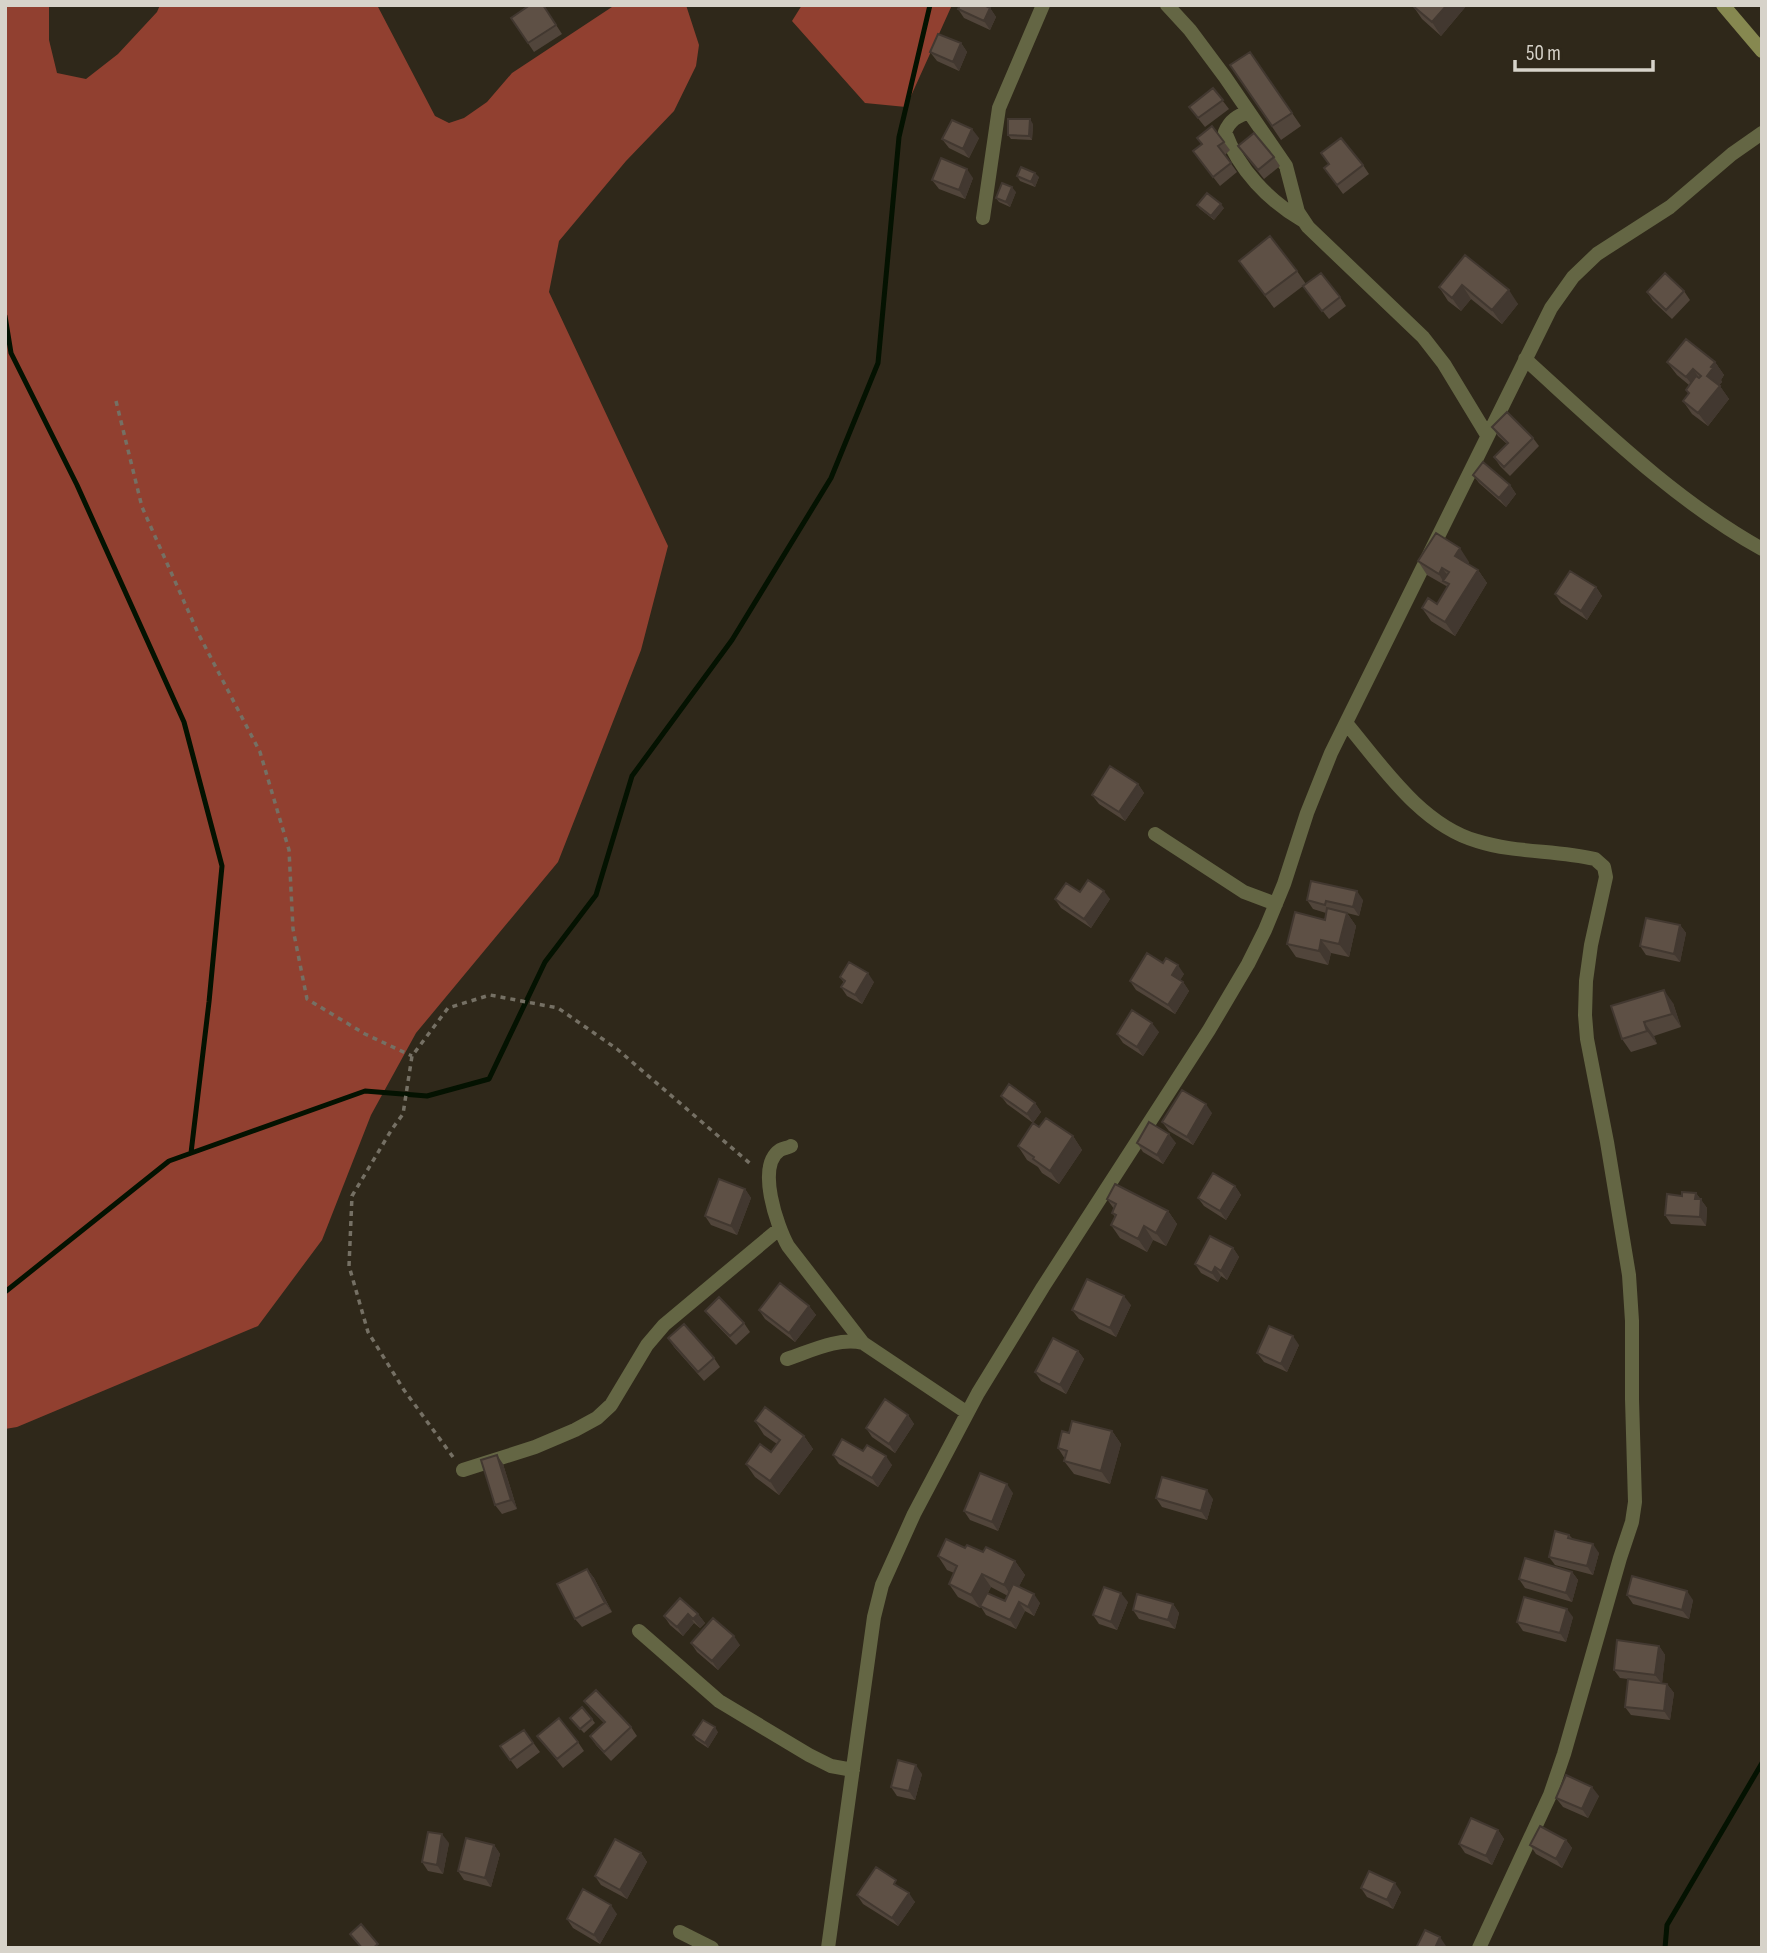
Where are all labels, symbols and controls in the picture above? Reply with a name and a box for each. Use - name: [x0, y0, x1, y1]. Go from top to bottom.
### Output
- scale bar: [1515, 28, 1653, 72]
- text: 50 m: [1526, 41, 1561, 66]

